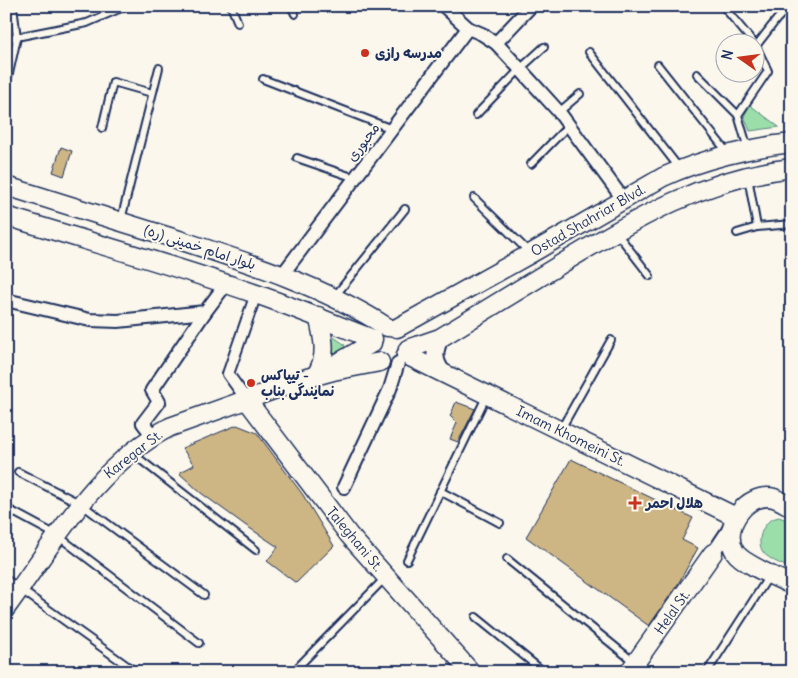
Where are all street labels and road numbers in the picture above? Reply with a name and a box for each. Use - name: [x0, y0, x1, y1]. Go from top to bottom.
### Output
- street label: محبوری: [343, 119, 383, 165]
- street label: Ostad Shahriar Blvd.: [527, 180, 649, 260]
- street label: بلوار امام خمینی (ره): [141, 220, 258, 276]
- street label: Imam Khomeini St.: [513, 402, 629, 470]
- street label: Karegar St.: [100, 425, 166, 482]
- street label: Taleghani St.: [323, 503, 387, 575]
- street label: Helal St.: [650, 586, 694, 638]

